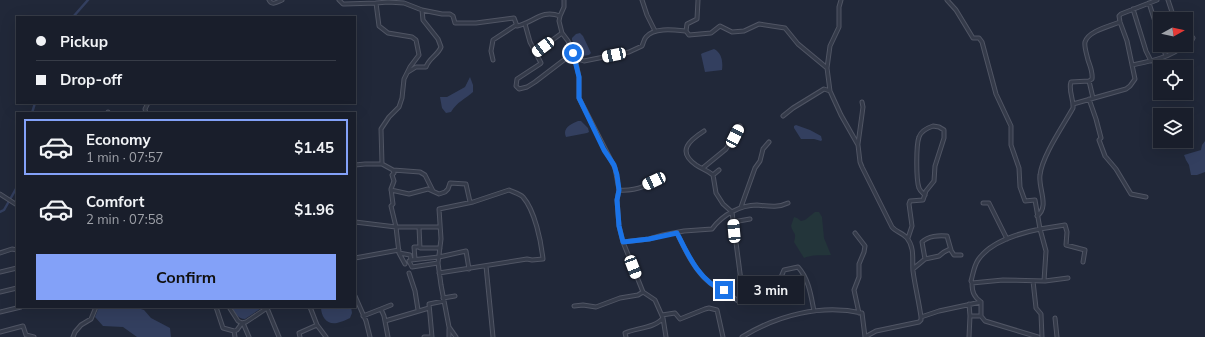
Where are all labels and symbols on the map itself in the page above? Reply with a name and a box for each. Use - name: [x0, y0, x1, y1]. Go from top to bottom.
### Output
- north arrow: [1153, 12, 1193, 52]
- car: [530, 35, 556, 59]
- route start: [564, 44, 582, 62]
- car: [601, 47, 627, 63]
- car: [724, 123, 746, 149]
- car: [641, 170, 667, 192]
- car: [727, 219, 741, 243]
- car: [623, 254, 643, 280]
- callout: 3 min: [738, 276, 804, 304]
- route end: [715, 281, 733, 299]

